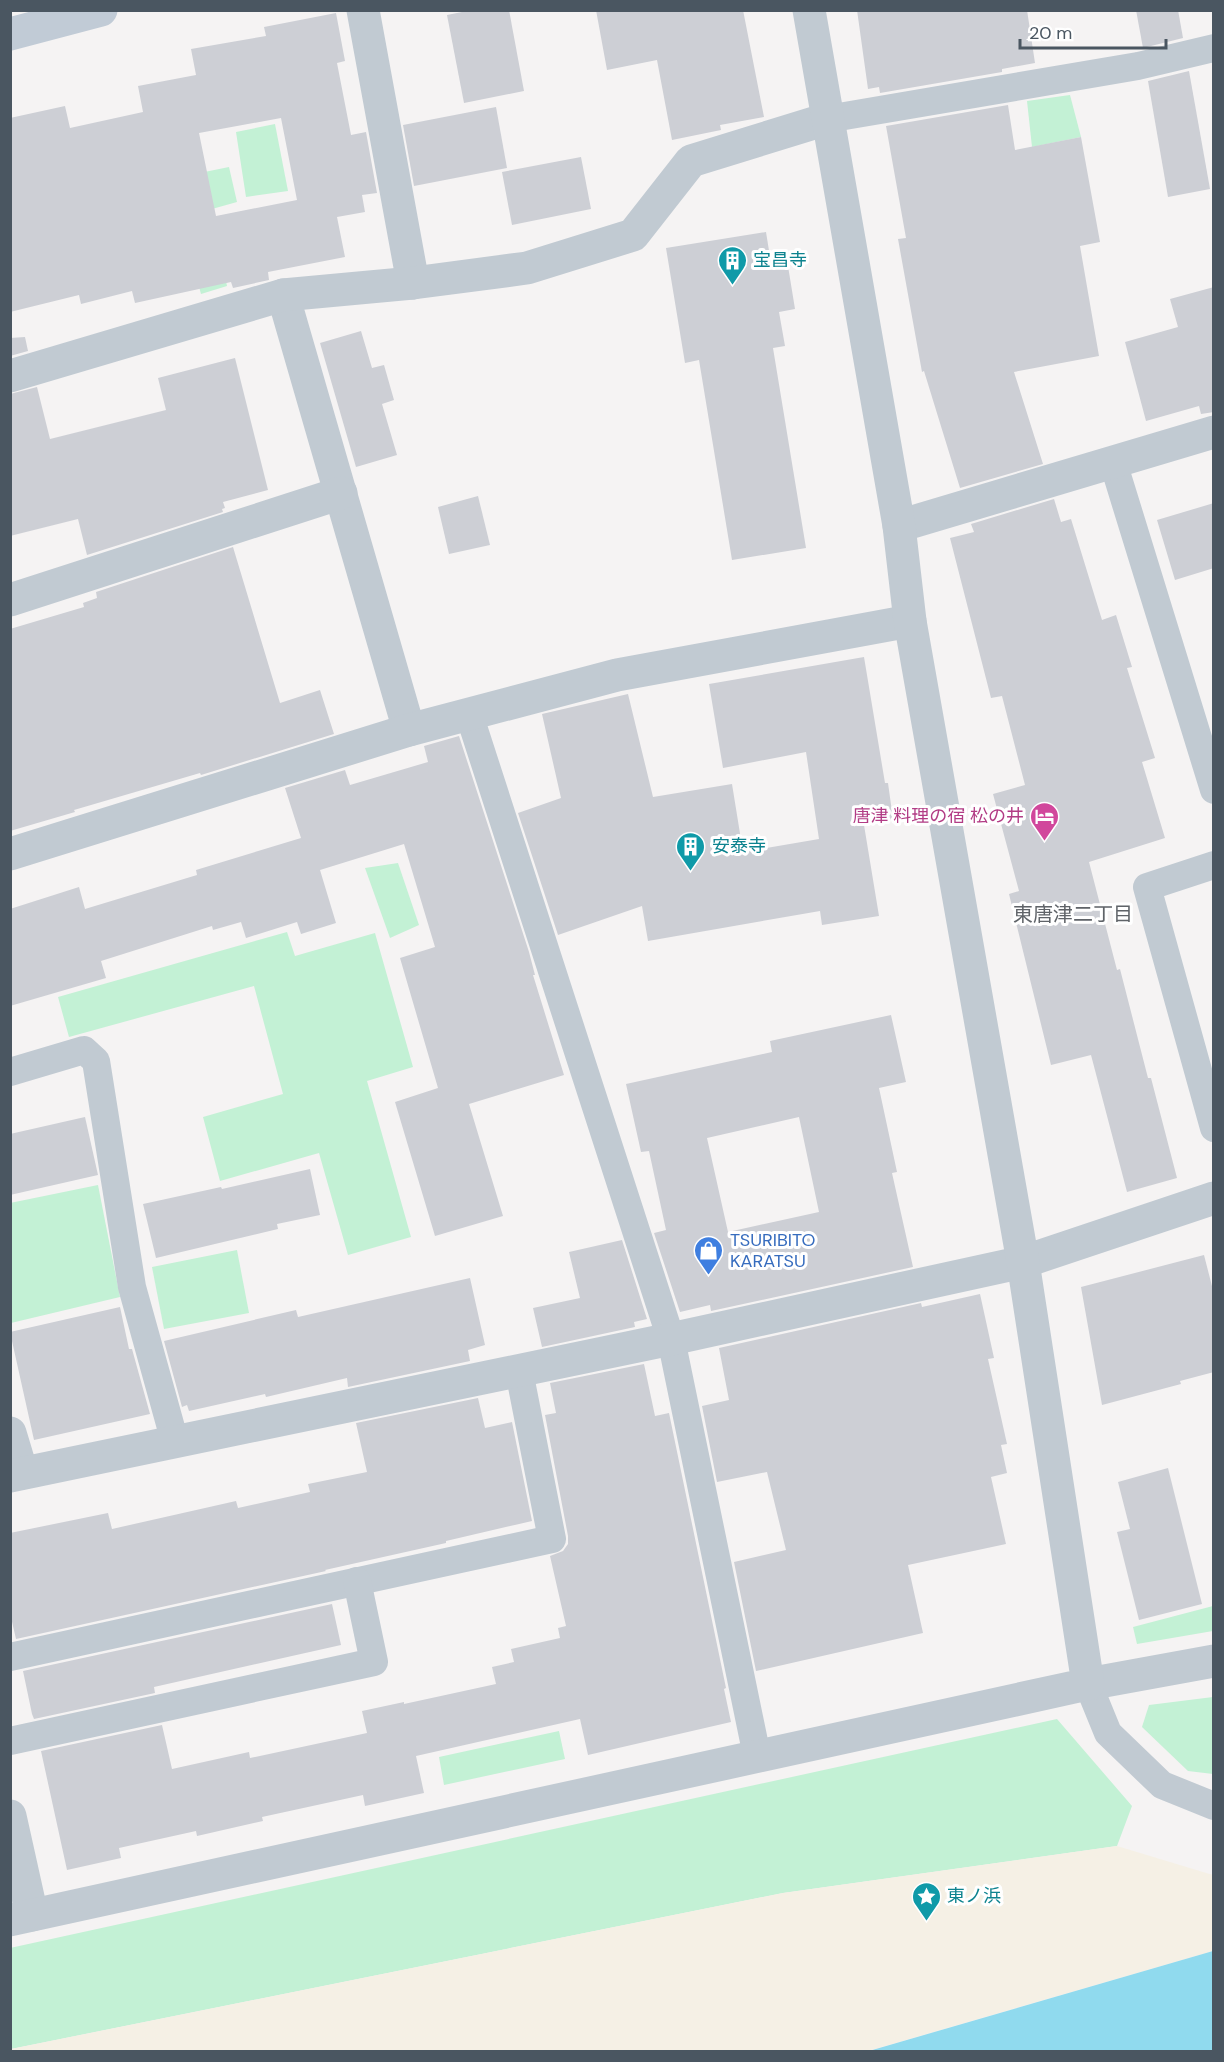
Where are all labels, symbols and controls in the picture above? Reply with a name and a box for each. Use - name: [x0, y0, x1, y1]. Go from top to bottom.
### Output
- scale bar: [1020, 12, 1166, 50]
- text: 20 m: [1029, 21, 1072, 45]
- building icon: 宝昌寺: [716, 244, 748, 286]
- place label: 宝昌寺: [753, 248, 807, 272]
- hotel icon: 唐津 料理の宿 松の井: [1029, 800, 1061, 842]
- place label: 唐津 料理の宿 松の井: [852, 804, 1024, 828]
- building icon: 安泰寺: [675, 830, 707, 872]
- place label: 安泰寺: [712, 834, 766, 858]
- district label: 東唐津二丁目: [1013, 901, 1133, 927]
- place label: TSURIBITO KARATSU: [730, 1228, 815, 1273]
- shop icon: TSURIBITO KARATSU: [693, 1234, 725, 1276]
- place icon: 東ノ浜: [910, 1880, 942, 1922]
- place label: 東ノ浜: [947, 1884, 1001, 1908]

